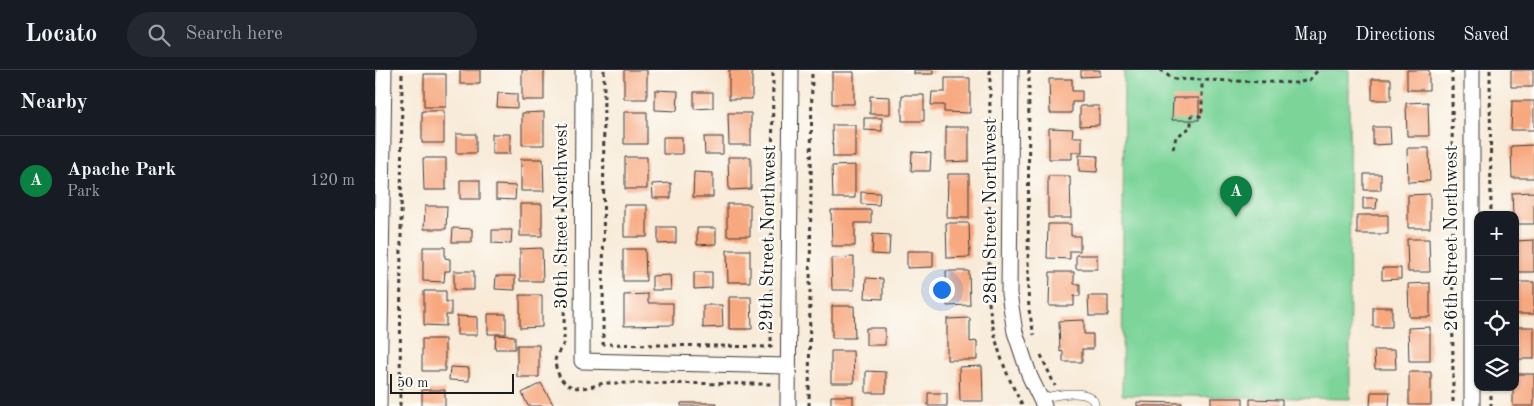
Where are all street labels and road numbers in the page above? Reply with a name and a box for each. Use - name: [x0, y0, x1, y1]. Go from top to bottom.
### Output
- street label: 28th Street Northwest: [982, 118, 1001, 304]
- street label: 30th Street Northwest: [553, 123, 572, 309]
- street label: 29th Street Northwest: [758, 145, 780, 331]
- street label: 26th Street Northwest: [1443, 145, 1462, 331]

